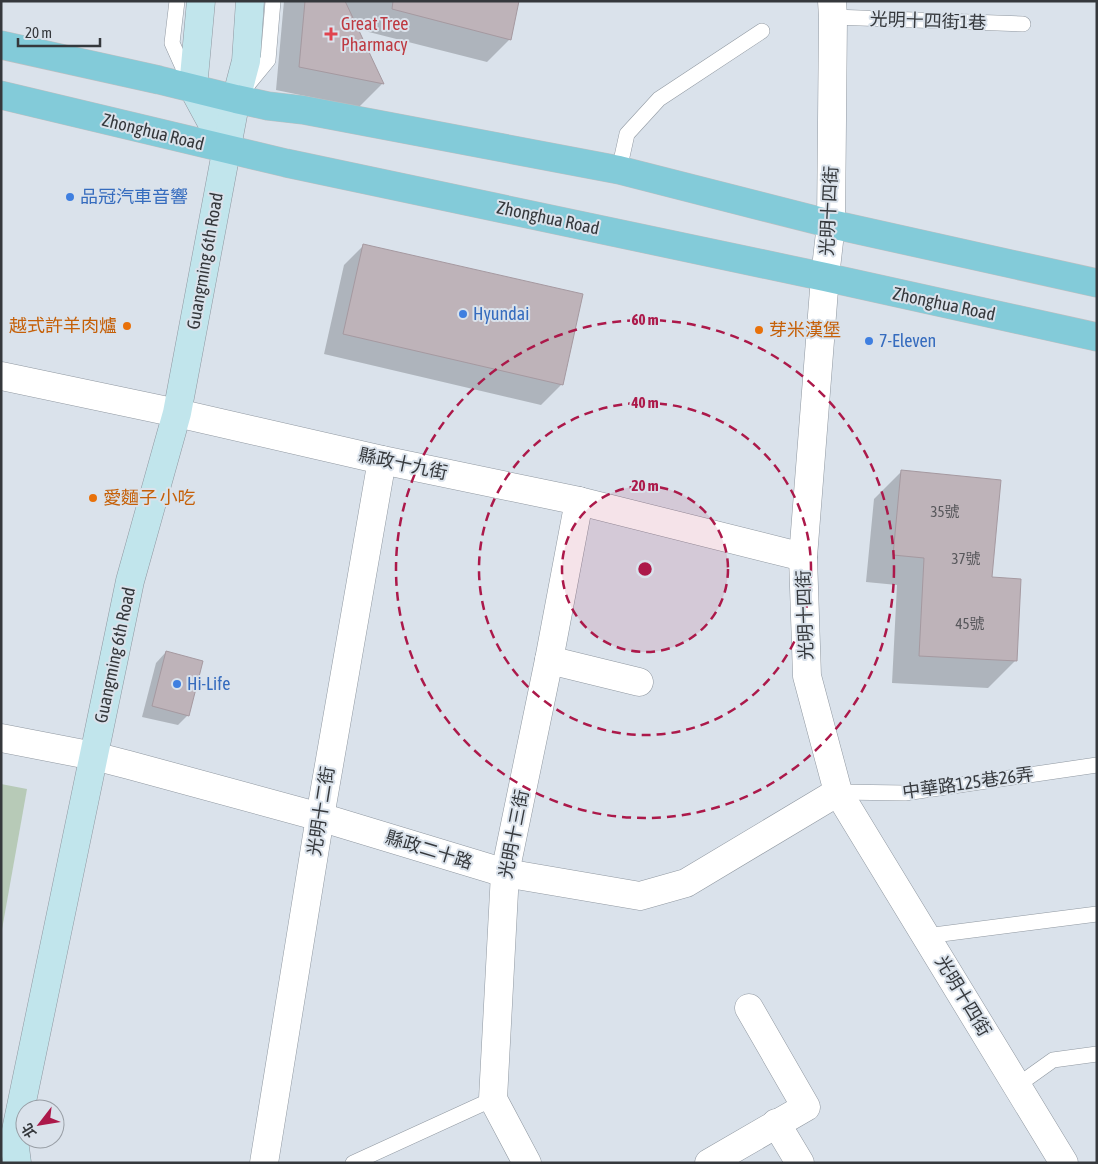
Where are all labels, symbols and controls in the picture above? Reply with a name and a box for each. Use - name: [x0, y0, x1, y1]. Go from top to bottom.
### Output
- street label: 光明十四街1巷: [869, 8, 987, 33]
- place label: Great Tree Pharmacy: [341, 13, 408, 55]
- scale bar: [18, 15, 100, 47]
- text: 20 m: [25, 24, 52, 41]
- marker: Great Tree Pharmacy: [325, 28, 337, 40]
- street label: Zhonghua Road: [100, 109, 206, 154]
- street label: 光明十四街: [816, 165, 841, 256]
- place label: 品冠汽車音響: [80, 186, 188, 207]
- marker: 品冠汽車音響: [64, 191, 76, 203]
- street label: Guangming 6th Road: [182, 191, 227, 331]
- street label: Zhonghua Road: [495, 196, 601, 239]
- street label: Zhonghua Road: [891, 282, 997, 325]
- place label: Hyundai: [473, 303, 529, 324]
- marker: Hyundai: [457, 308, 469, 320]
- text: 60 m: [632, 311, 659, 328]
- place label: 越式許羊肉爐: [9, 315, 117, 336]
- place label: 芽米漢堡: [769, 319, 841, 340]
- marker: 越式許羊肉爐: [121, 320, 133, 332]
- marker: 芽米漢堡: [753, 324, 765, 336]
- place label: 7-Eleven: [879, 330, 936, 351]
- marker: 7-Eleven: [863, 335, 875, 347]
- text: 40 m: [631, 394, 659, 411]
- street label: 縣政十九街: [357, 444, 449, 483]
- text: 20 m: [632, 477, 659, 494]
- place label: 愛麵子 小吃: [103, 487, 195, 508]
- marker: 愛麵子 小吃: [87, 492, 99, 504]
- house number: 35號: [930, 503, 960, 520]
- house number: 37號: [951, 550, 981, 567]
- centre of rings: [636, 560, 654, 578]
- street label: 光明十四街: [792, 570, 817, 660]
- street label: Guangming 6th Road: [90, 585, 139, 725]
- house number: 45號: [955, 615, 985, 632]
- place label: Hi-Life: [187, 673, 230, 694]
- marker: Hi-Life: [171, 678, 183, 690]
- street label: 中華路125巷26弄: [901, 763, 1035, 802]
- street label: 光明十二街: [303, 765, 338, 857]
- street label: 光明十三街: [495, 788, 532, 880]
- street label: 縣政二十路: [383, 826, 475, 873]
- street label: 光明十四街: [931, 952, 996, 1040]
- north arrow: [15, 1099, 65, 1149]
- text: 北: [18, 1121, 39, 1141]

